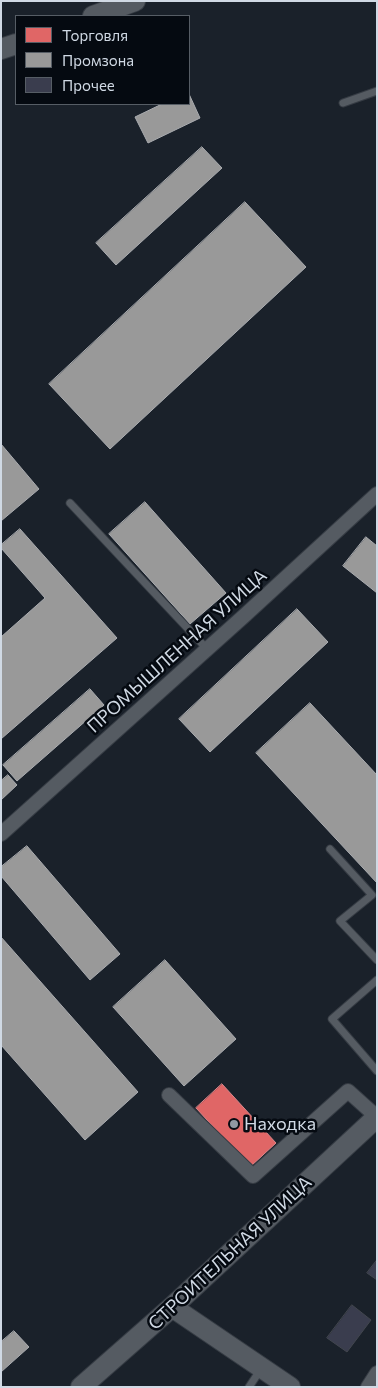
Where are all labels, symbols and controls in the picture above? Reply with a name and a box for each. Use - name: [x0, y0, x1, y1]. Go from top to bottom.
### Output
- legend: [15, 15, 190, 105]
- text: Торговля: [62, 26, 128, 44]
- text: Промзона: [62, 51, 134, 69]
- text: Прочее: [62, 76, 115, 94]
- street label: ПРОМЫШЛЕННАЯ УЛИЦА: [83, 565, 271, 737]
- place label: Находка: [244, 1113, 316, 1135]
- marker: Находка: [228, 1118, 240, 1130]
- street label: СТРОИТЕЛЬНАЯ УЛИЦА: [144, 1172, 316, 1334]

